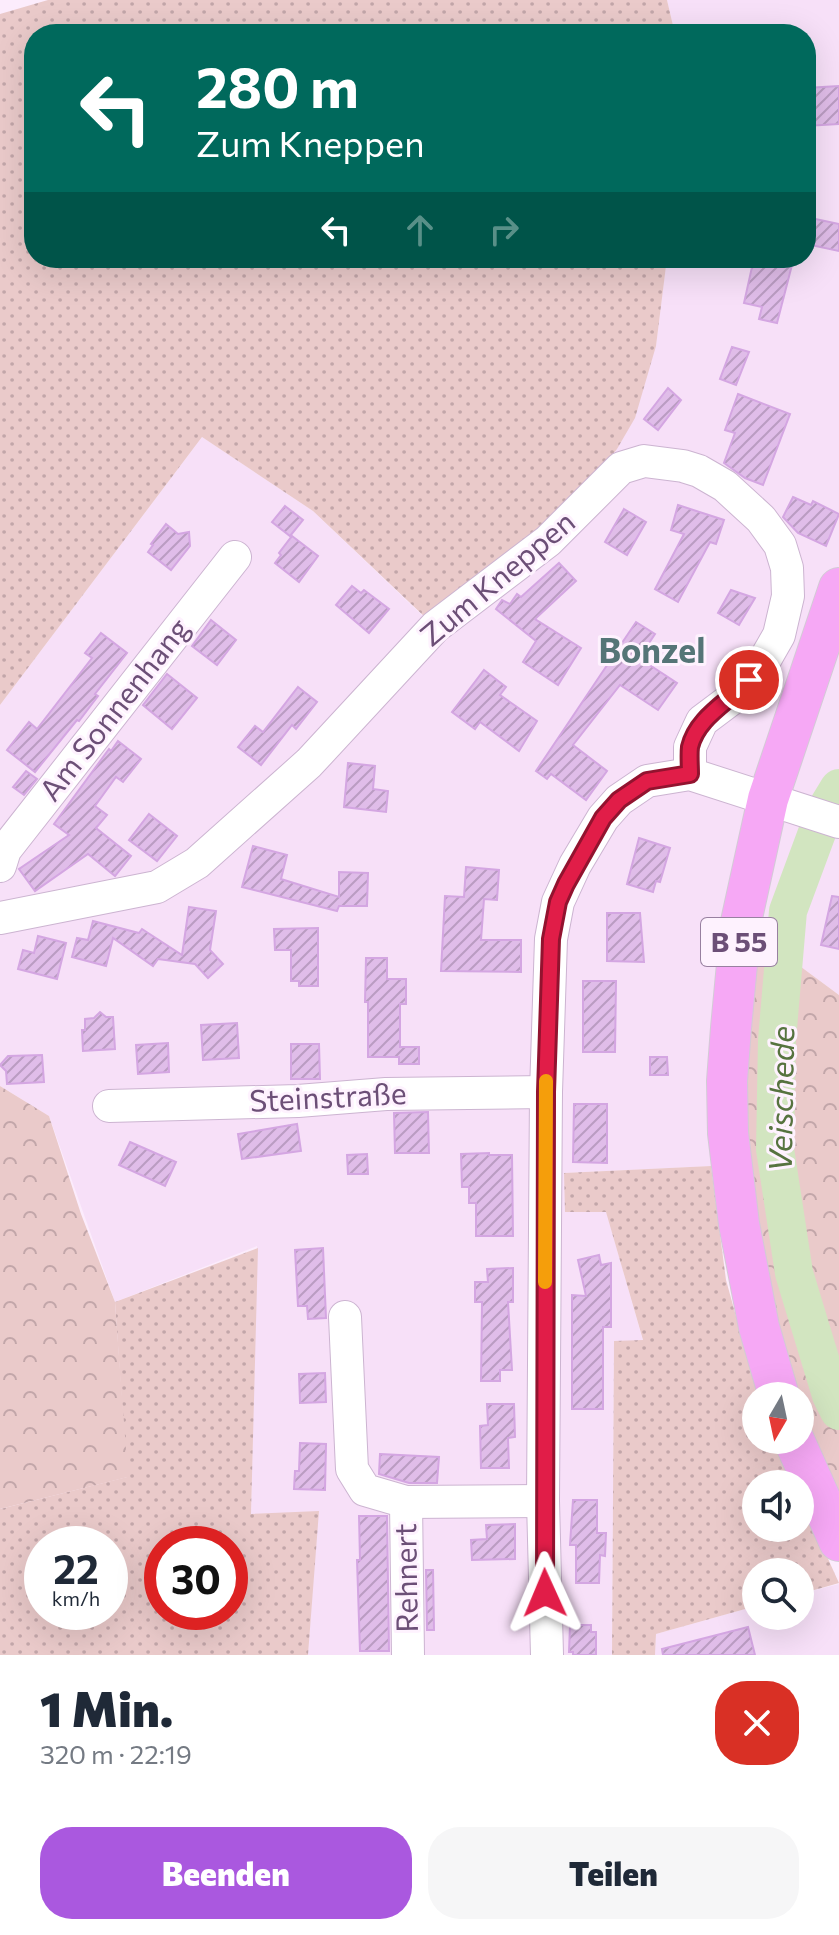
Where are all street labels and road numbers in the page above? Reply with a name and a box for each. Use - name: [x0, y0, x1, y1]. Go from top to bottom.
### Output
- street label: Zum Kneppen: [412, 502, 581, 652]
- street label: Am Sonnenhang: [30, 610, 196, 807]
- road number: B 55: [701, 918, 777, 966]
- street label: Steinstraße: [248, 1073, 407, 1118]
- street label: Rehnert: [385, 1523, 424, 1633]

